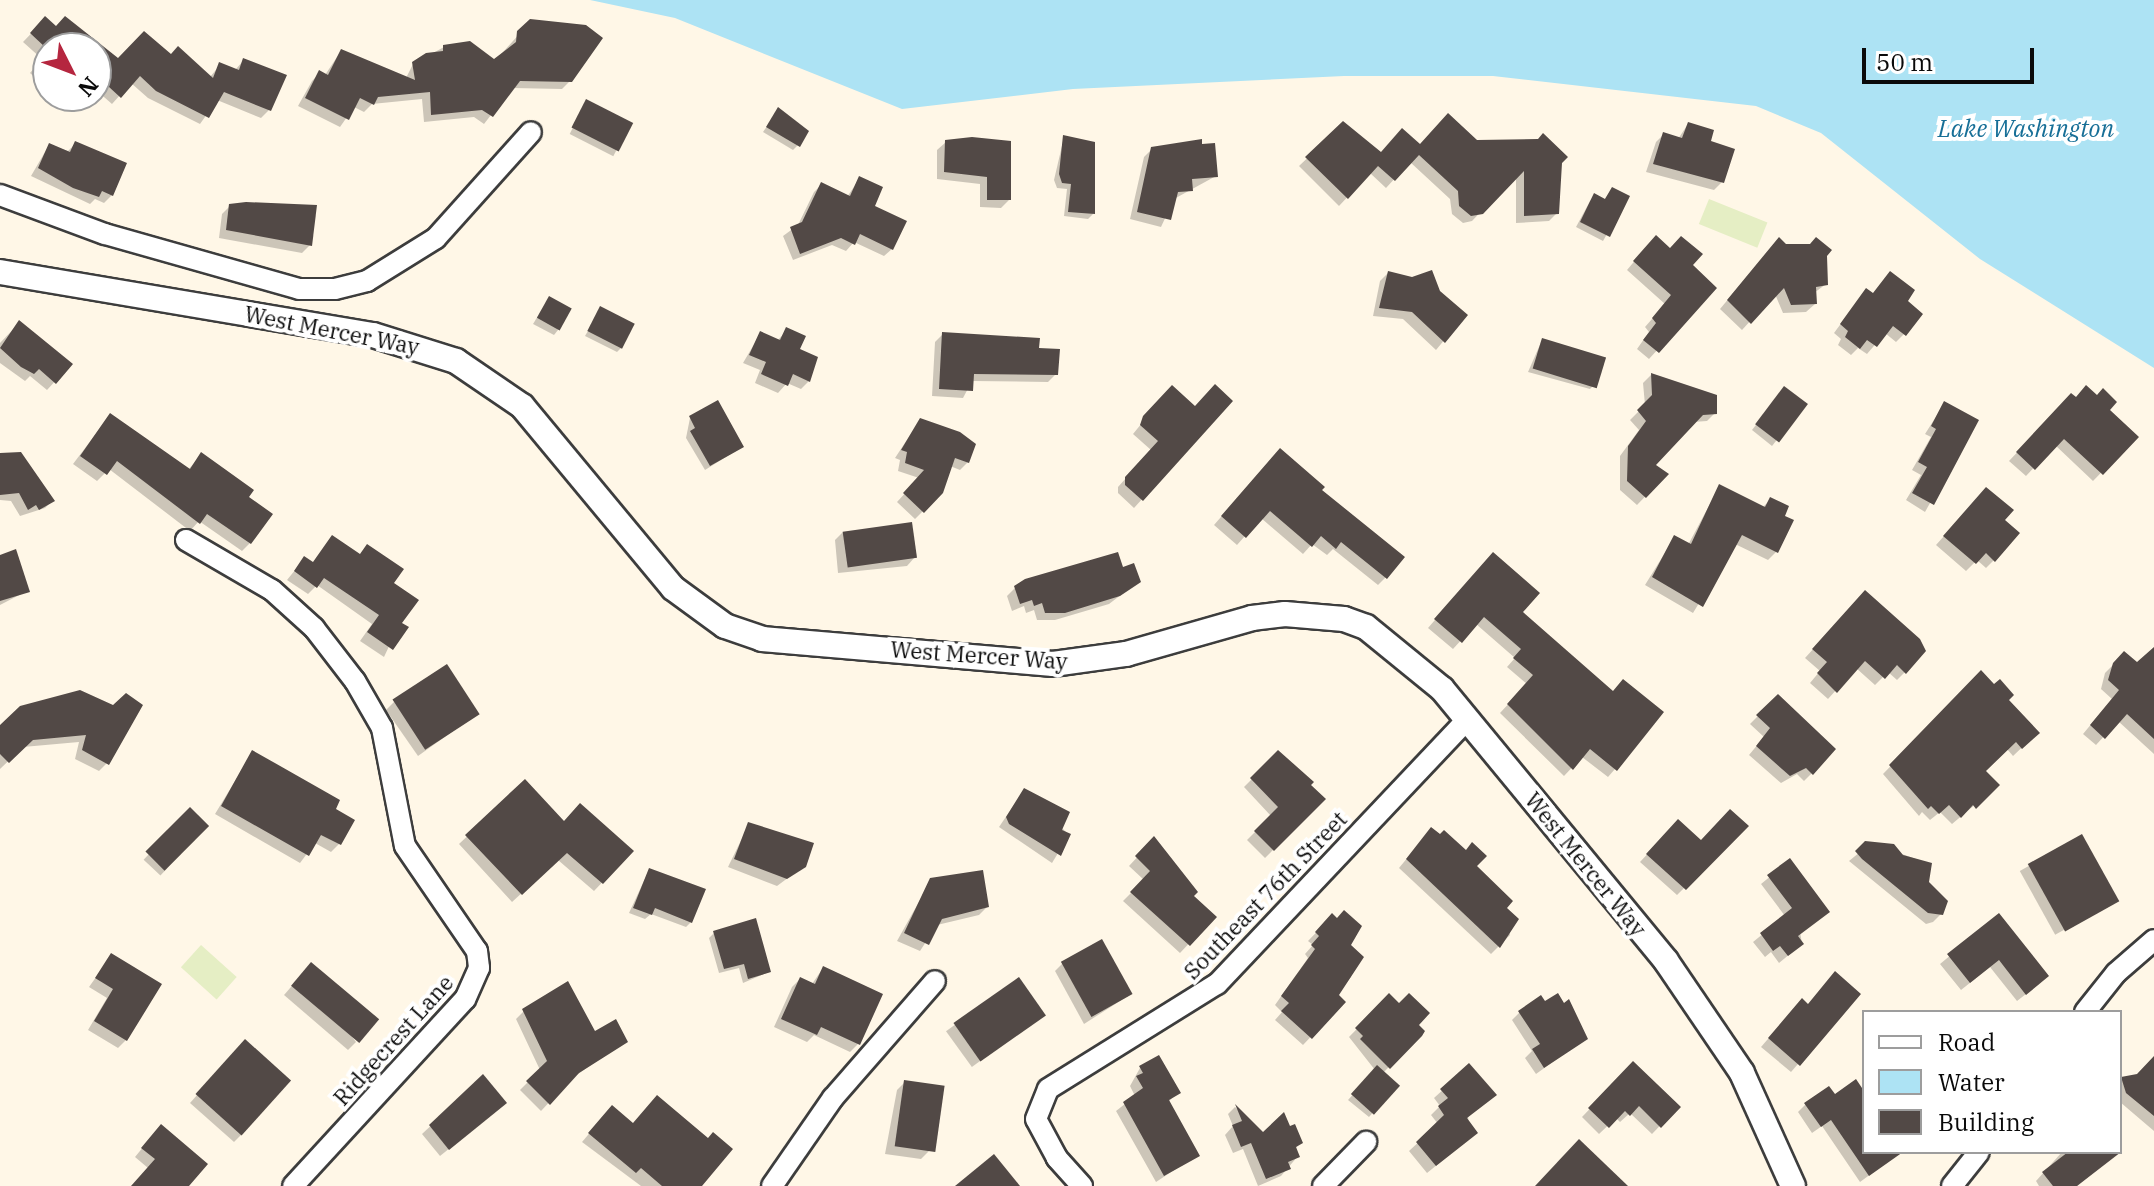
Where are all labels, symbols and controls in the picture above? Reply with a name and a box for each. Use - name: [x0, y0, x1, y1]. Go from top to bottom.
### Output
- north arrow: [32, 32, 112, 112]
- scale bar: [1866, 32, 2038, 82]
- text: 50 m: [1876, 46, 1933, 78]
- text: N: [72, 71, 105, 103]
- water label: Lake Washington: [1938, 115, 2114, 143]
- street label: West Mercer Way: [242, 300, 422, 360]
- street label: West Mercer Way: [890, 636, 1068, 674]
- street label: West Mercer Way: [1520, 787, 1652, 941]
- street label: Southeast 76th Street: [1178, 806, 1352, 984]
- street label: Ridgecrest Lane: [328, 969, 458, 1111]
- legend: [1862, 1010, 2122, 1154]
- text: Road: [1938, 1026, 1995, 1058]
- text: Water: [1938, 1066, 2005, 1098]
- text: Building: [1938, 1106, 2034, 1138]

